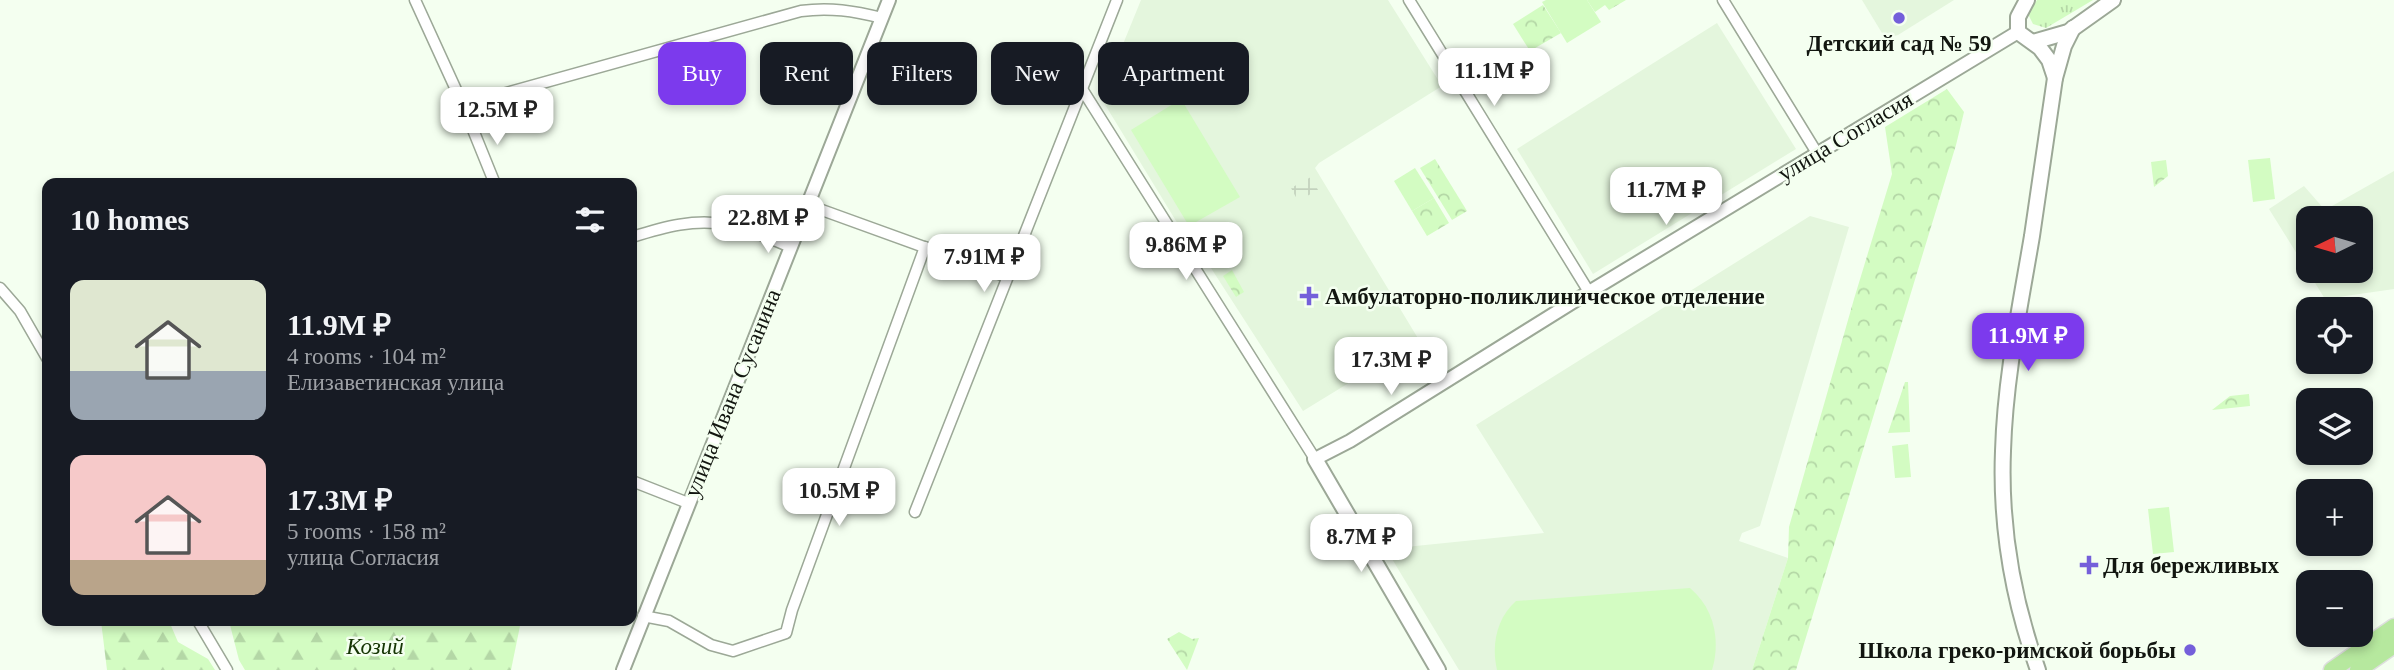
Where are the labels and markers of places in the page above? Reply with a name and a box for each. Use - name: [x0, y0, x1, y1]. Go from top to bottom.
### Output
- marker: Детский сад № 59: [1891, 10, 1907, 26]
- place label: Детский сад № 59: [1807, 31, 1991, 56]
- pin: 11.1M ₽: [1429, 48, 1559, 108]
- pin: 12.5M ₽: [432, 88, 562, 147]
- pin: 11.7M ₽: [1601, 168, 1731, 227]
- pin: 22.8M ₽: [703, 196, 833, 255]
- pin: 9.86M ₽: [1121, 222, 1251, 282]
- pin: 7.91M ₽: [919, 234, 1049, 294]
- place label: Амбулаторно-поликлиническое отделение: [1325, 284, 1765, 309]
- marker: Амбулаторно-поликлиническое отделение: [1299, 286, 1319, 306]
- pin: 11.9M ₽: [1963, 314, 2093, 373]
- pin: 17.3M ₽: [1326, 338, 1456, 397]
- pin: 10.5M ₽: [774, 468, 904, 528]
- pin: 8.7M ₽: [1304, 514, 1418, 574]
- place label: Для бережливых: [2103, 553, 2280, 578]
- marker: Для бережливых: [2081, 557, 2097, 573]
- place label: Школа греко-римской борьбы: [1858, 638, 2176, 663]
- marker: Школа греко-римской борьбы: [2182, 642, 2198, 658]

